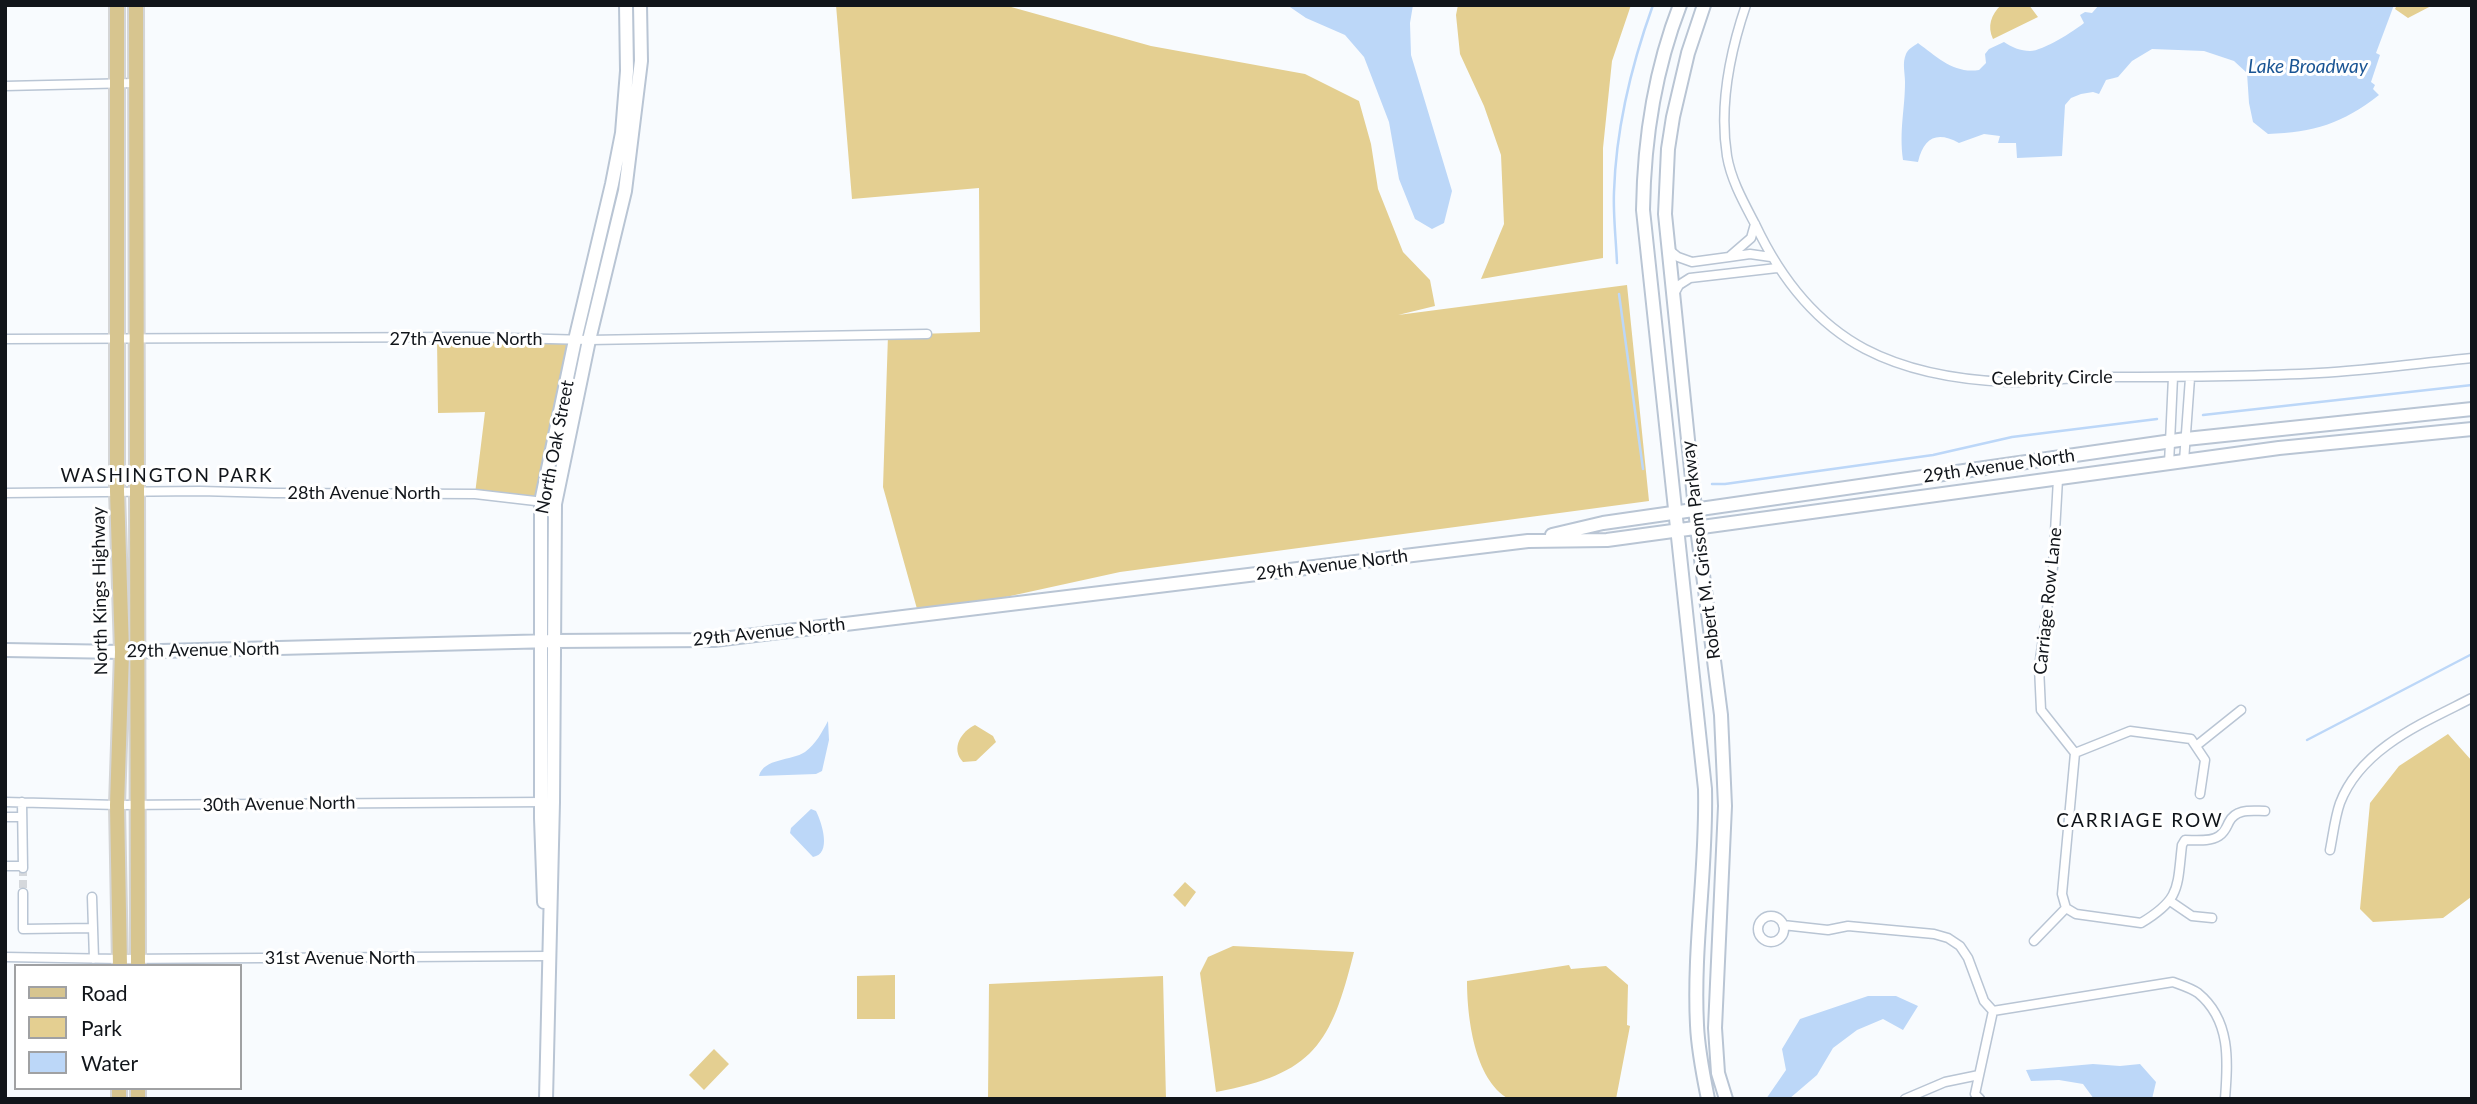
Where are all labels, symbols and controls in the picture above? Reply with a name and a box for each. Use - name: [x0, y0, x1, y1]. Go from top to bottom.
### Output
- water label: Lake Broadway: [2248, 56, 2368, 78]
- street label: 27th Avenue North: [390, 328, 542, 350]
- street label: Celebrity Circle: [1991, 366, 2113, 390]
- street label: North Oak Street: [531, 378, 579, 516]
- street label: Robert M. Grissom Parkway: [1677, 440, 1725, 660]
- street label: 29th Avenue North: [1922, 445, 2076, 487]
- district label: WASHINGTON PARK: [62, 465, 272, 487]
- street label: 28th Avenue North: [288, 482, 440, 504]
- street label: North Kings Highway: [88, 506, 112, 676]
- street label: Carriage Row Lane: [2030, 526, 2066, 676]
- street label: 29th Avenue North: [1255, 545, 1409, 585]
- street label: 29th Avenue North: [692, 613, 846, 651]
- street label: 29th Avenue North: [126, 638, 280, 662]
- street label: 30th Avenue North: [202, 792, 356, 816]
- district label: CARRIAGE ROW: [2058, 810, 2222, 832]
- street label: 31st Avenue North: [265, 947, 415, 969]
- legend: [14, 964, 242, 1090]
- text: Road: [81, 980, 128, 1005]
- text: Park: [81, 1015, 122, 1040]
- text: Water: [81, 1050, 138, 1075]

